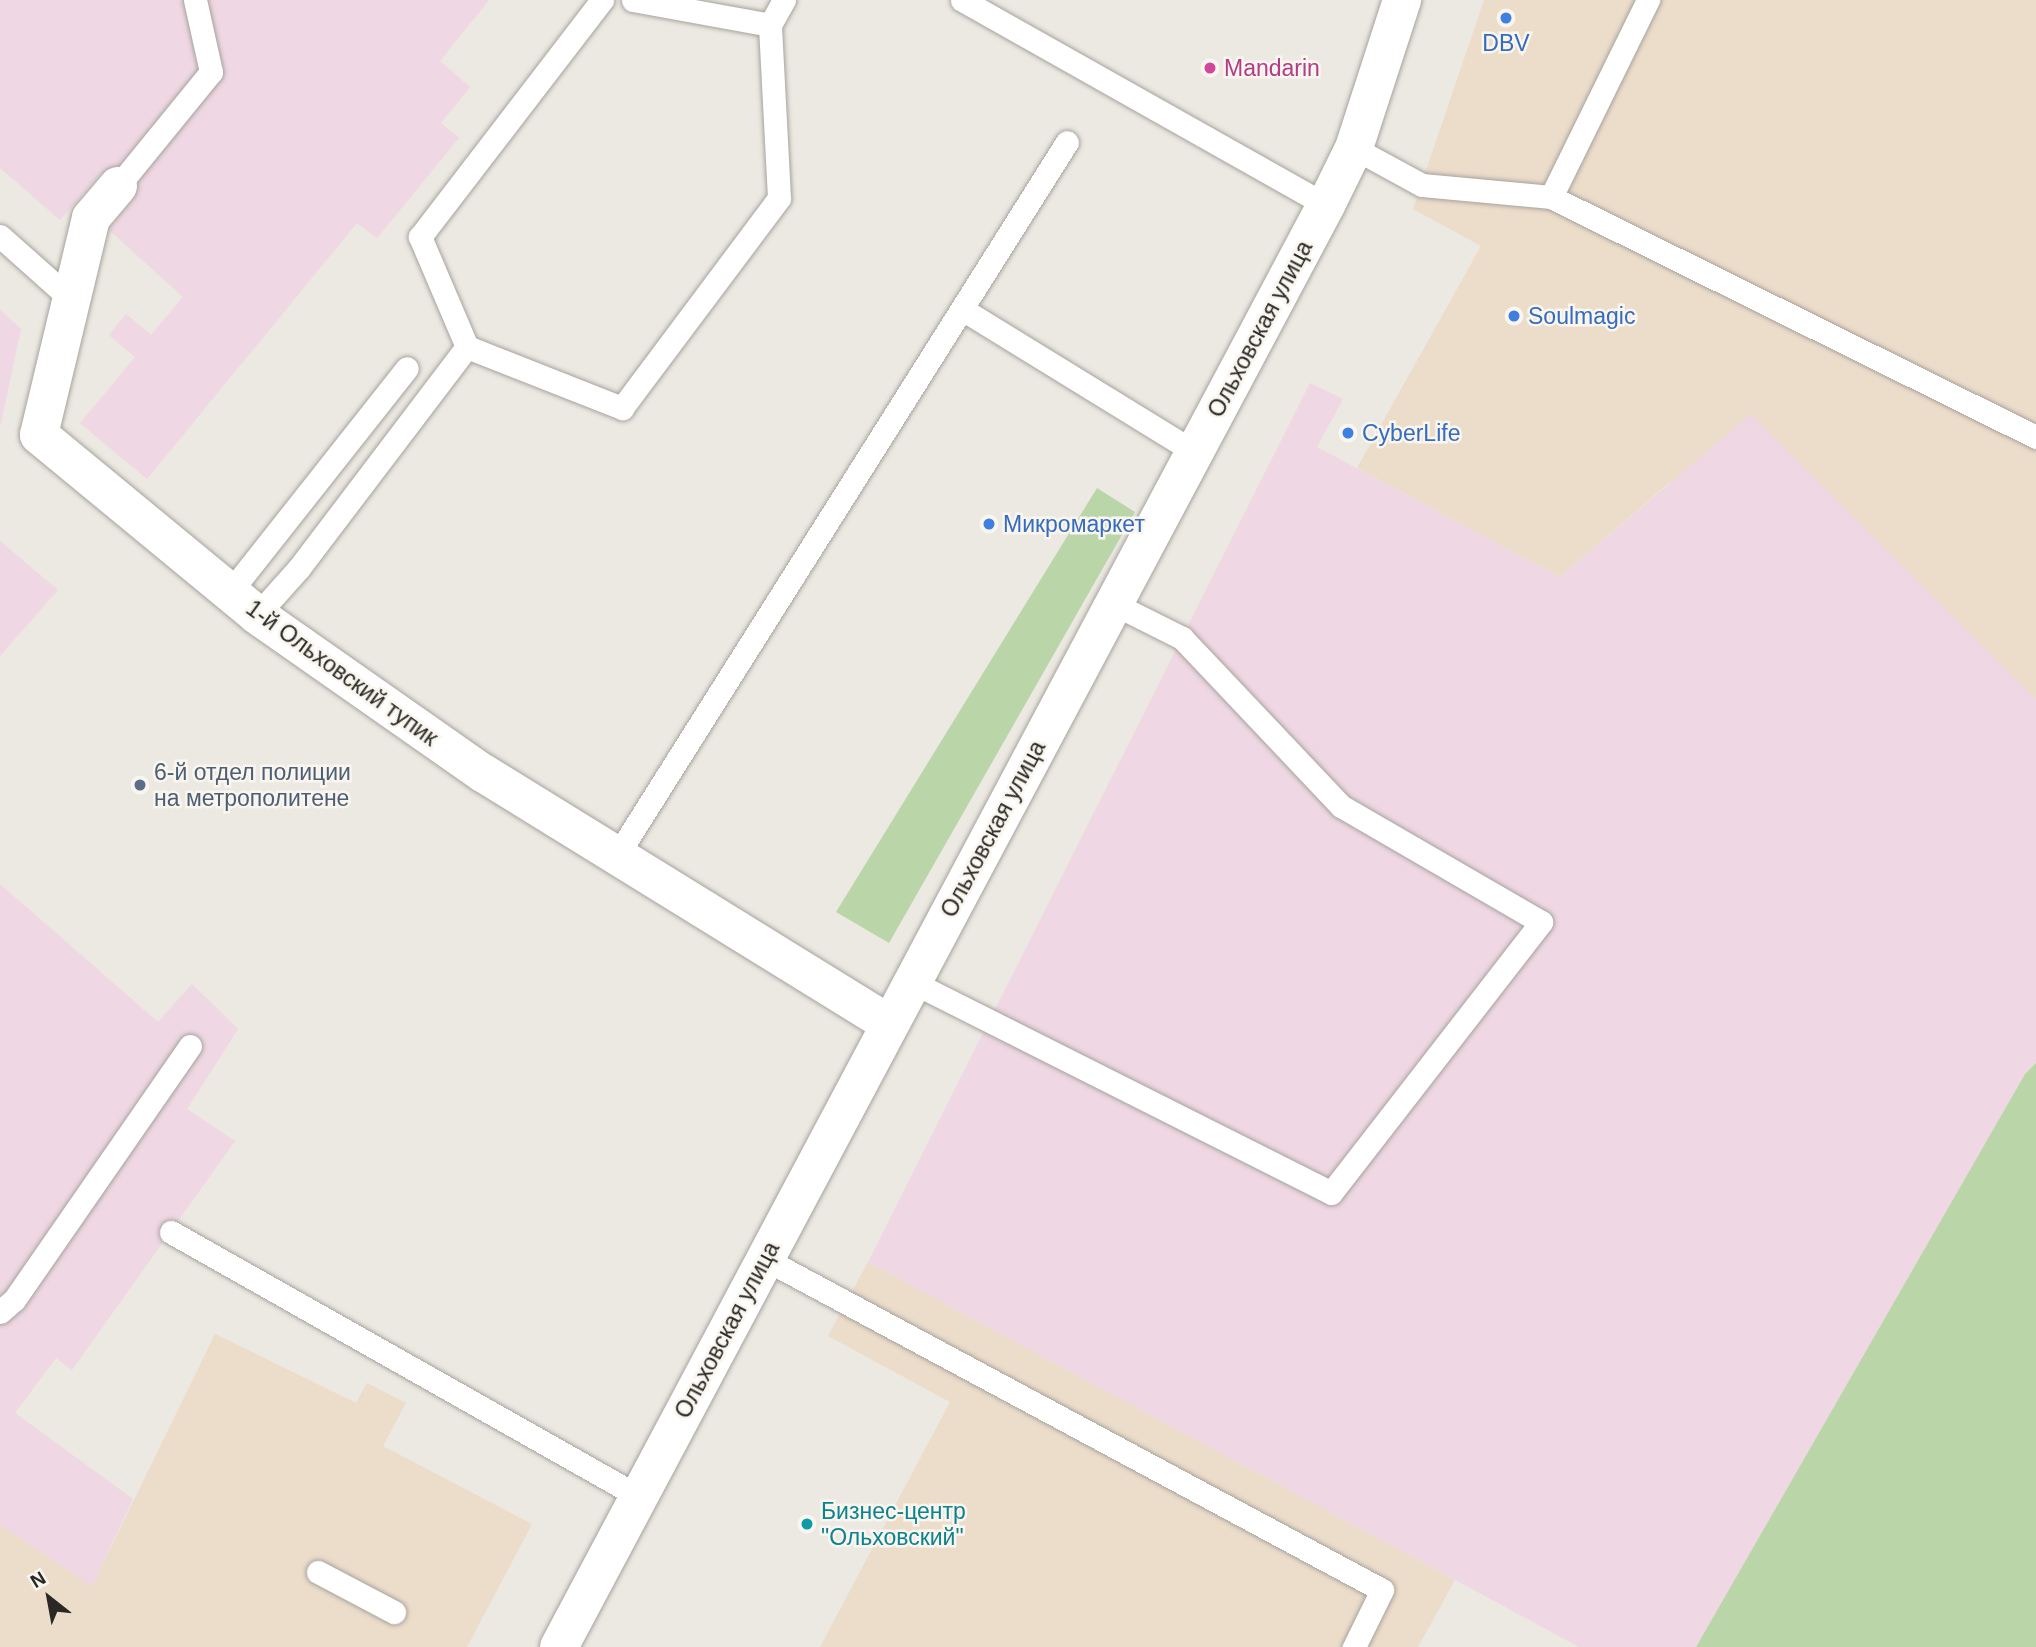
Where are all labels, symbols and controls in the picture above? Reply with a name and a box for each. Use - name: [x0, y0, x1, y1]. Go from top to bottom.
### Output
- marker: DBV: [1498, 10, 1514, 26]
- place label: DBV: [1482, 29, 1530, 57]
- place label: Mandarin: [1224, 54, 1320, 82]
- marker: Mandarin: [1202, 60, 1218, 76]
- street label: Ольховская улица: [1202, 236, 1318, 422]
- place label: Soulmagic: [1528, 302, 1635, 330]
- marker: Soulmagic: [1506, 308, 1522, 324]
- place label: CyberLife: [1362, 419, 1460, 447]
- marker: CyberLife: [1340, 425, 1356, 441]
- place label: Микромаркет: [1003, 510, 1145, 538]
- marker: Микромаркет: [981, 516, 997, 532]
- street label: 1-й Ольховский тупик: [241, 594, 443, 752]
- street label: Ольховская улица: [935, 736, 1051, 922]
- place label: 6-й отдел полиции на метрополитене: [154, 758, 351, 812]
- marker: 6-й отдел полиции на метрополитене: [132, 777, 148, 793]
- street label: Ольховская улица: [669, 1237, 785, 1423]
- place label: Бизнес-центр "Ольховский": [821, 1497, 966, 1551]
- marker: Бизнес-центр "Ольховский": [799, 1516, 815, 1532]
- north arrow: [14, 1563, 84, 1633]
- text: N: [27, 1567, 49, 1592]

